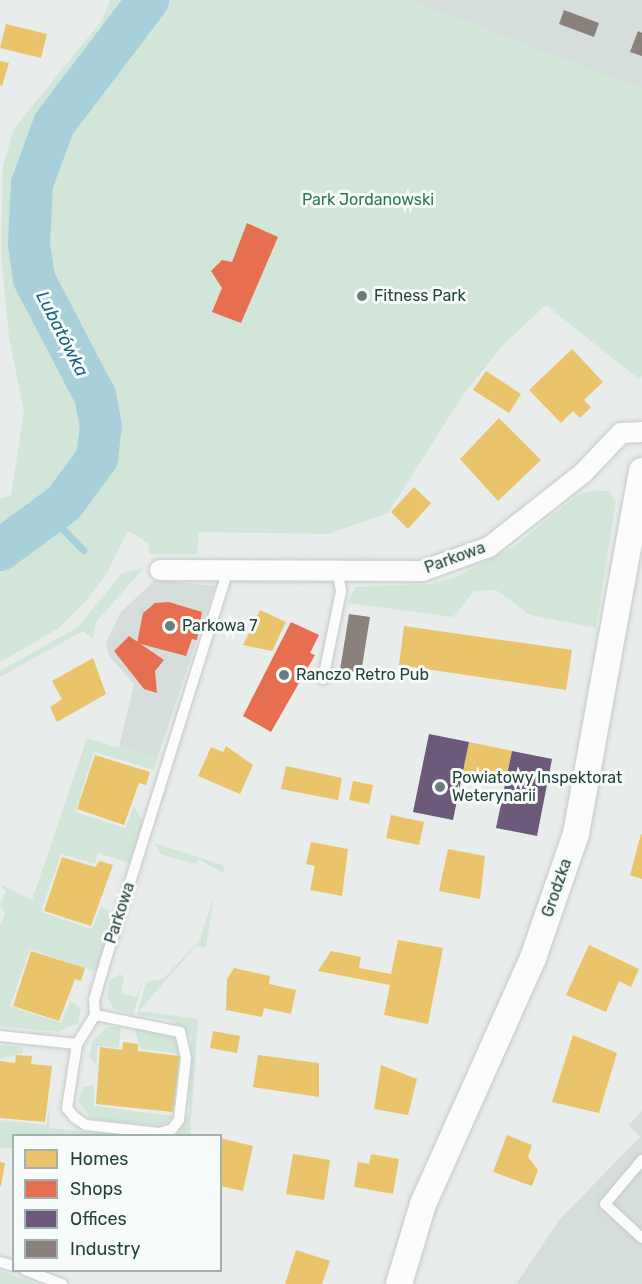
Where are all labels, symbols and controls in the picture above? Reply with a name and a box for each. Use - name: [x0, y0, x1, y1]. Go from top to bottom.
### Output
- park label: Park Jordanowski: [302, 190, 434, 210]
- place label: Fitness Park: [374, 286, 466, 306]
- water label: Lubatówka: [31, 288, 93, 380]
- marker: Fitness Park: [355, 289, 369, 303]
- street label: Parkowa: [422, 538, 488, 578]
- place label: Parkowa 7: [182, 616, 257, 636]
- marker: Parkowa 7: [163, 619, 177, 633]
- place label: Ranczo Retro Pub: [296, 665, 429, 685]
- marker: Ranczo Retro Pub: [277, 668, 291, 682]
- place label: Powiatowy Inspektorat Weterynarii: [452, 768, 623, 806]
- marker: Powiatowy Inspektorat Weterynarii: [433, 780, 447, 794]
- street label: Grodzka: [538, 856, 576, 920]
- street label: Parkowa: [101, 880, 139, 946]
- legend: [12, 1134, 222, 1272]
- text: Homes: [70, 1148, 128, 1170]
- text: Shops: [70, 1178, 122, 1200]
- text: Offices: [70, 1208, 127, 1230]
- text: Industry: [70, 1238, 140, 1260]

